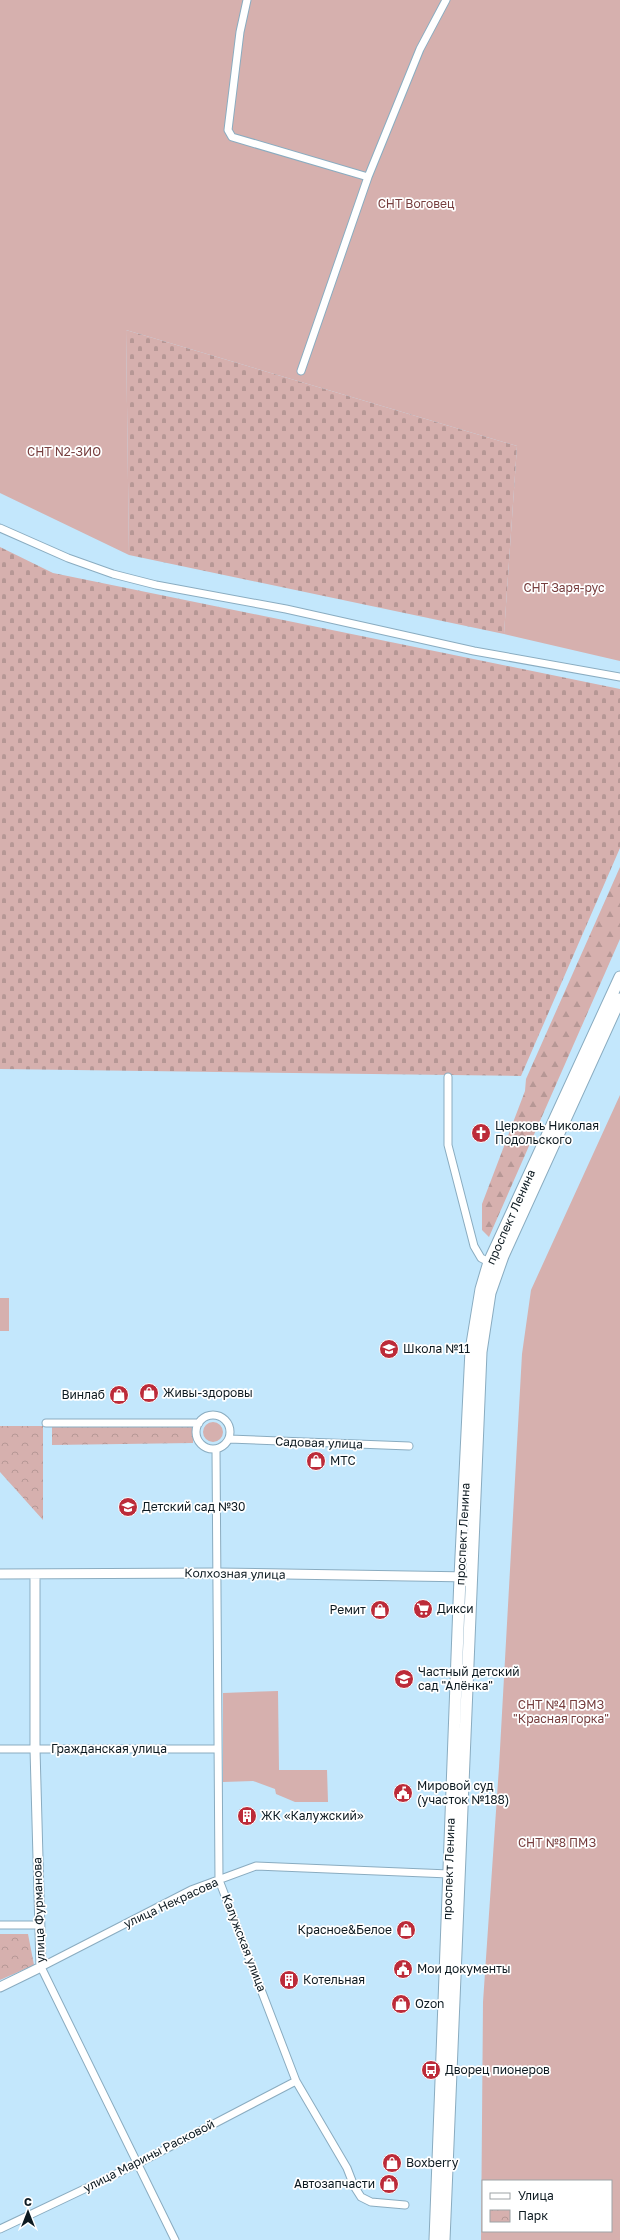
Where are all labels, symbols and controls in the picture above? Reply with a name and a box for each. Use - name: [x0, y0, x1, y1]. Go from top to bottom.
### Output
- park label: СНТ Воговец: [378, 196, 455, 211]
- park label: СНТ N2-ЗИО: [27, 444, 101, 459]
- park label: СНТ Заря-рус: [523, 580, 605, 595]
- place label: Церковь Николая Подольского: [495, 1118, 599, 1147]
- church icon: Церковь Николая Подольского: [470, 1122, 492, 1144]
- street label: проспект Ленина: [483, 1167, 538, 1267]
- school or university icon: Школа №11: [378, 1338, 400, 1360]
- place label: Школа №11: [403, 1341, 470, 1356]
- shop icon: Живы-здоровы: [138, 1382, 160, 1404]
- shop icon: Винлаб: [108, 1384, 130, 1406]
- place label: Живы-здоровы: [163, 1385, 253, 1400]
- place label: Винлаб: [61, 1387, 105, 1402]
- street label: Садовая улица: [275, 1433, 363, 1452]
- shop icon: МТС: [305, 1450, 327, 1472]
- place label: МТС: [330, 1453, 356, 1468]
- street label: проспект Ленина: [452, 1482, 473, 1586]
- school or university icon: Детский сад №30: [117, 1496, 139, 1518]
- place label: Детский сад №30: [142, 1499, 246, 1514]
- street label: Колхозная улица: [184, 1565, 286, 1582]
- supermarket icon: Дикси: [412, 1598, 434, 1620]
- shop icon: Ремит: [369, 1599, 391, 1621]
- place label: Дикси: [437, 1601, 474, 1616]
- place label: Ремит: [329, 1602, 366, 1617]
- place label: Частный детский сад "Алёнка": [418, 1664, 520, 1693]
- school or university icon: Частный детский сад "Алёнка": [393, 1668, 415, 1690]
- park label: СНТ №4 ПЭМЗ "Красная горка": [513, 1697, 609, 1726]
- street label: Гражданская улица: [51, 1741, 167, 1756]
- place label: Мировой суд (участок №188): [417, 1778, 509, 1807]
- public building icon: Мировой суд (участок №188): [392, 1782, 414, 1804]
- building icon: ЖК «Калужский»: [236, 1805, 258, 1827]
- place label: ЖК «Калужский»: [261, 1808, 364, 1823]
- street label: проспект Ленина: [439, 1817, 458, 1920]
- park label: СНТ №8 ПМЗ: [518, 1835, 596, 1850]
- street label: улица Фурманова: [29, 1857, 48, 1963]
- street label: улица Некрасова: [121, 1874, 220, 1931]
- street label: Калужская улица: [219, 1892, 270, 1994]
- shop icon: Красное&Белое: [395, 1919, 417, 1941]
- place label: Красное&Белое: [297, 1922, 392, 1937]
- public building icon: Мои документы: [392, 1958, 414, 1980]
- place label: Мои документы: [417, 1961, 511, 1976]
- building icon: Котельная: [278, 1969, 300, 1991]
- place label: Котельная: [303, 1972, 365, 1987]
- shop icon: Ozon: [390, 1993, 412, 2015]
- place label: Ozon: [415, 1996, 444, 2011]
- bus stop icon: Дворец пионеров: [420, 2059, 442, 2081]
- place label: Дворец пионеров: [445, 2062, 550, 2077]
- street label: улица Марины Расковой: [81, 2116, 217, 2195]
- shop icon: Boxberry: [381, 2152, 403, 2174]
- place label: Boxberry: [406, 2155, 459, 2170]
- shop icon: Автозапчасти: [378, 2173, 400, 2195]
- place label: Автозапчасти: [294, 2176, 375, 2191]
- legend: [482, 2180, 612, 2232]
- text: Улица: [518, 2188, 554, 2203]
- north arrow: [8, 2192, 48, 2232]
- text: С: [24, 2195, 32, 2208]
- text: Парк: [518, 2208, 548, 2223]

